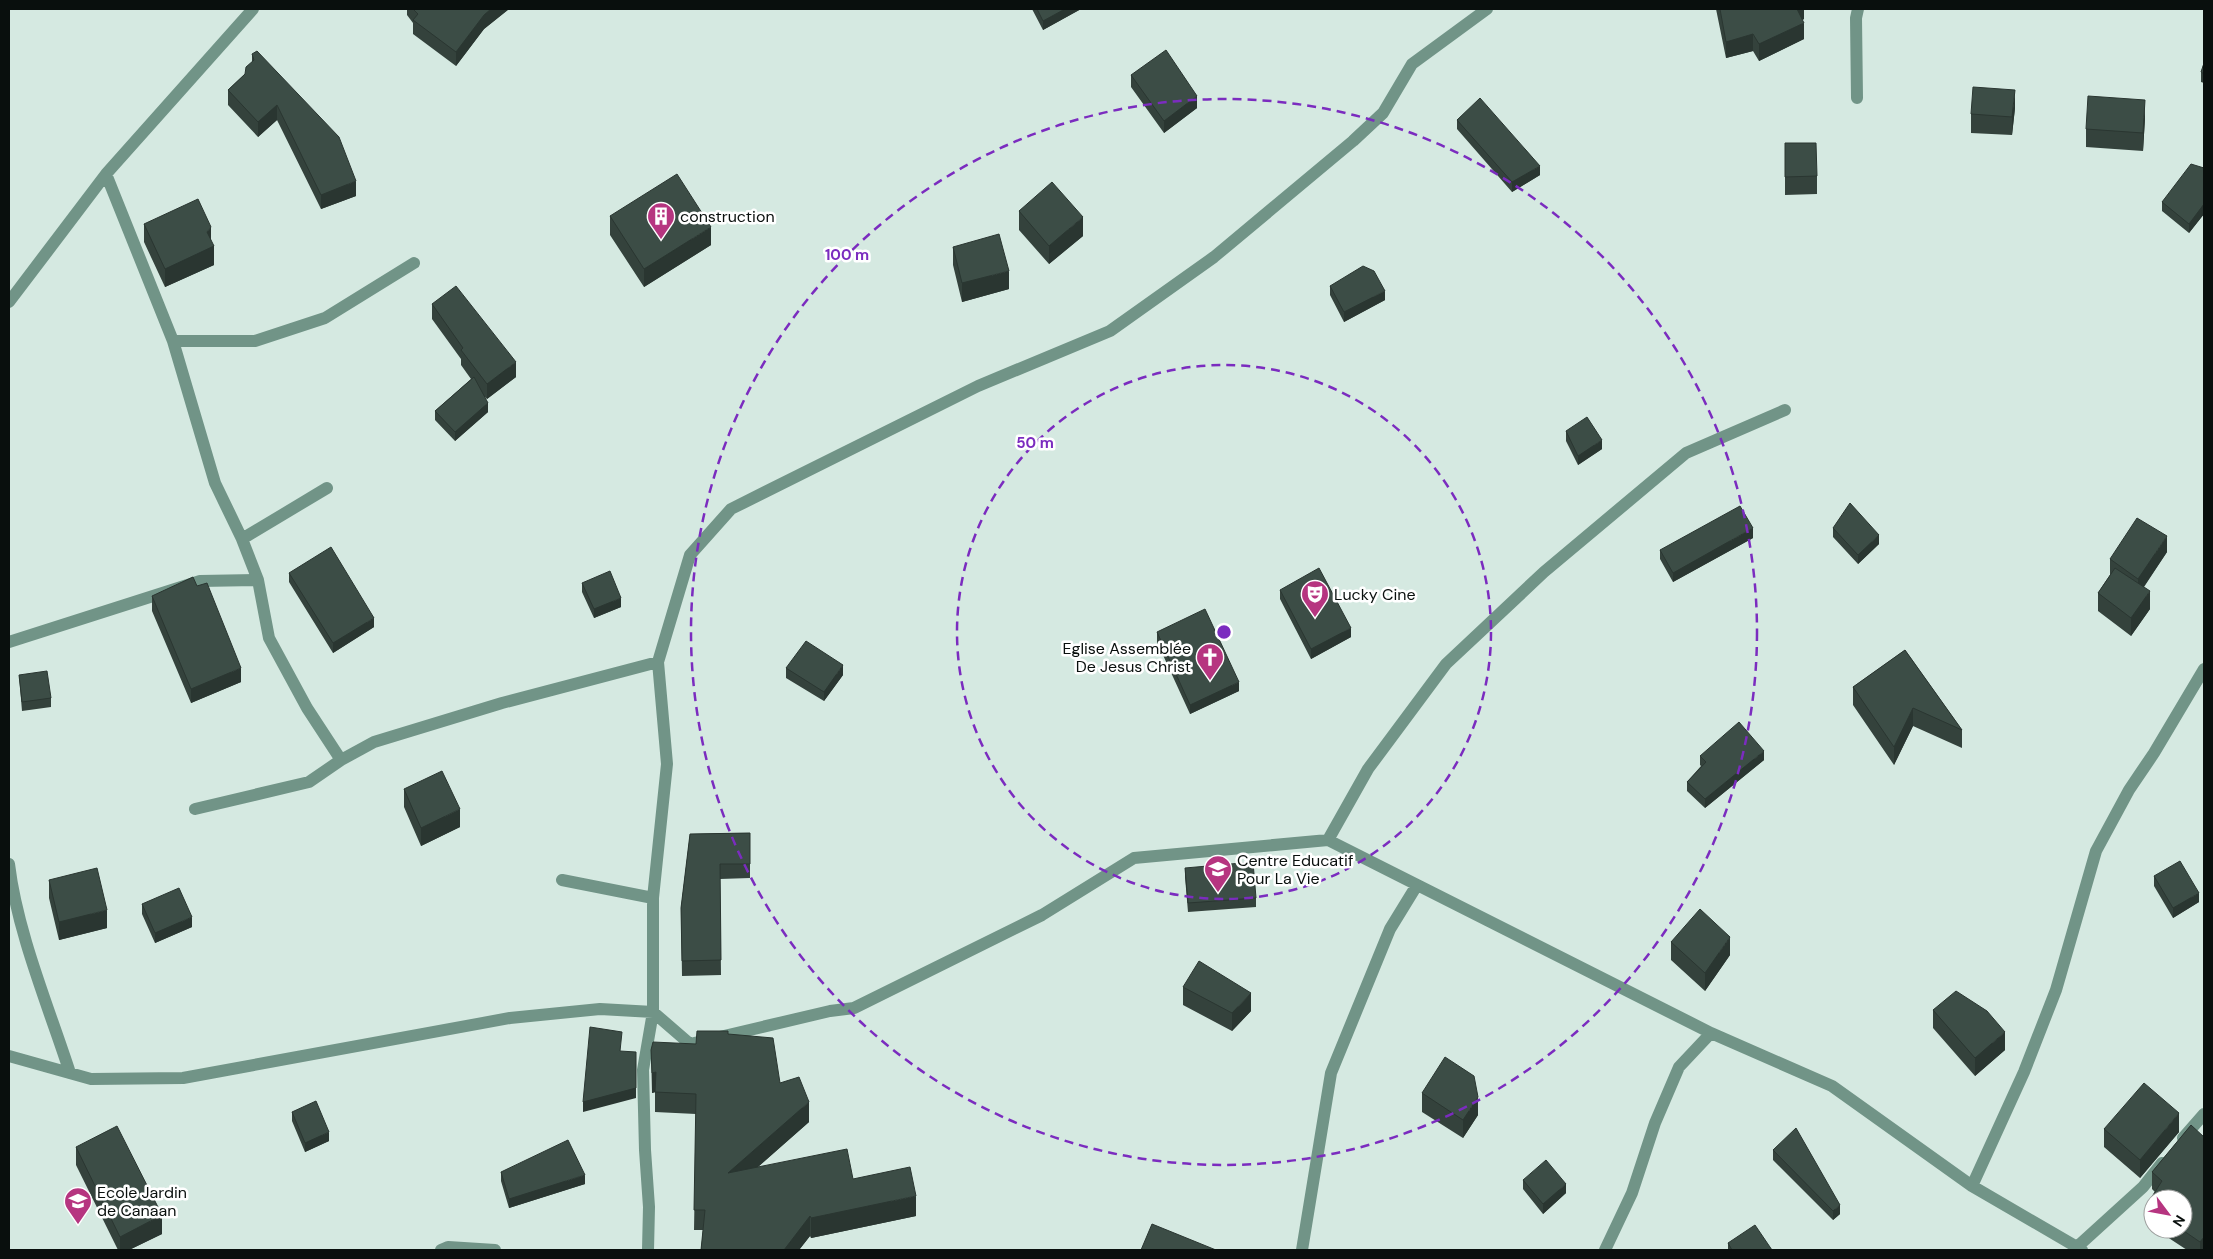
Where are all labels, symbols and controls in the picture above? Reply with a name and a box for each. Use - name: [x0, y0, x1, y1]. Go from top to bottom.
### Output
- building icon: construction: [646, 201, 676, 240]
- place label: construction: [680, 206, 775, 227]
- text: 100 m: [825, 245, 869, 265]
- text: 50 m: [1016, 433, 1054, 453]
- theatre icon: Lucky Cine: [1300, 579, 1330, 618]
- place label: Lucky Cine: [1334, 584, 1416, 605]
- centre of rings: [1215, 623, 1233, 641]
- place label: Eglise Assemblée De Jesus Christ: [1062, 638, 1191, 677]
- church icon: Eglise Assemblée De Jesus Christ: [1195, 642, 1225, 681]
- place label: Centre Educatif Pour La Vie: [1237, 850, 1353, 889]
- school or university icon: Centre Educatif Pour La Vie: [1203, 854, 1233, 893]
- place label: Ecole Jardin de Canaan: [97, 1182, 187, 1221]
- school or university icon: Ecole Jardin de Canaan: [63, 1186, 93, 1225]
- north arrow: [2143, 1189, 2193, 1239]
- text: N: [2169, 1212, 2189, 1230]

